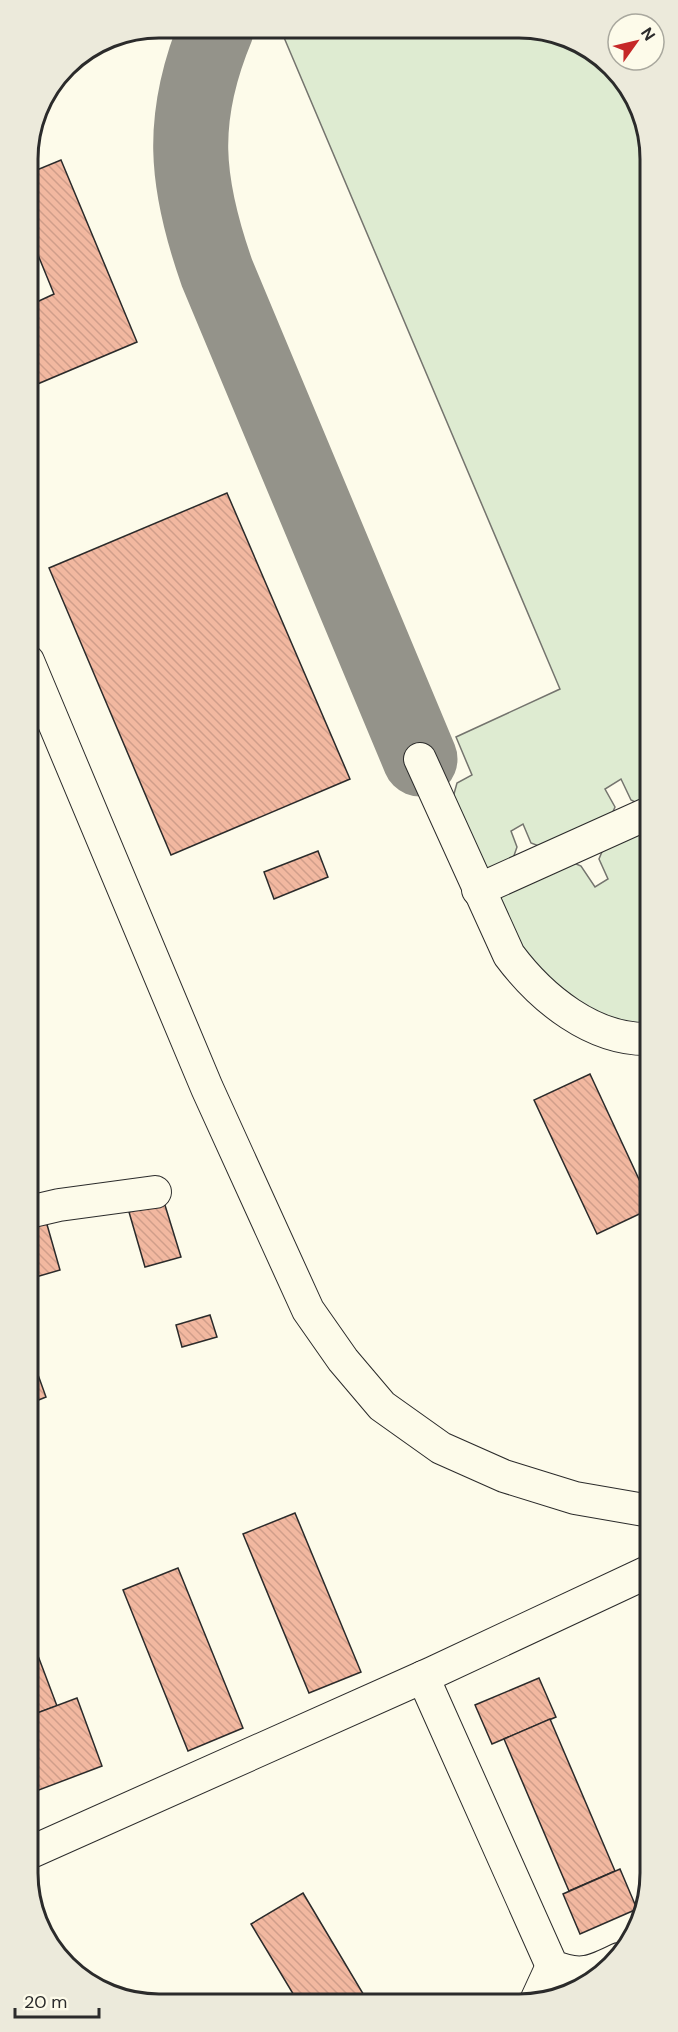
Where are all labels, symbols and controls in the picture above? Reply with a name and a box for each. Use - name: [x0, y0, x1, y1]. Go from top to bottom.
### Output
- north arrow: [606, 12, 666, 72]
- text: N: [636, 23, 660, 45]
- scale bar: [15, 1981, 99, 2019]
- text: 20 m: [24, 1990, 67, 2014]

